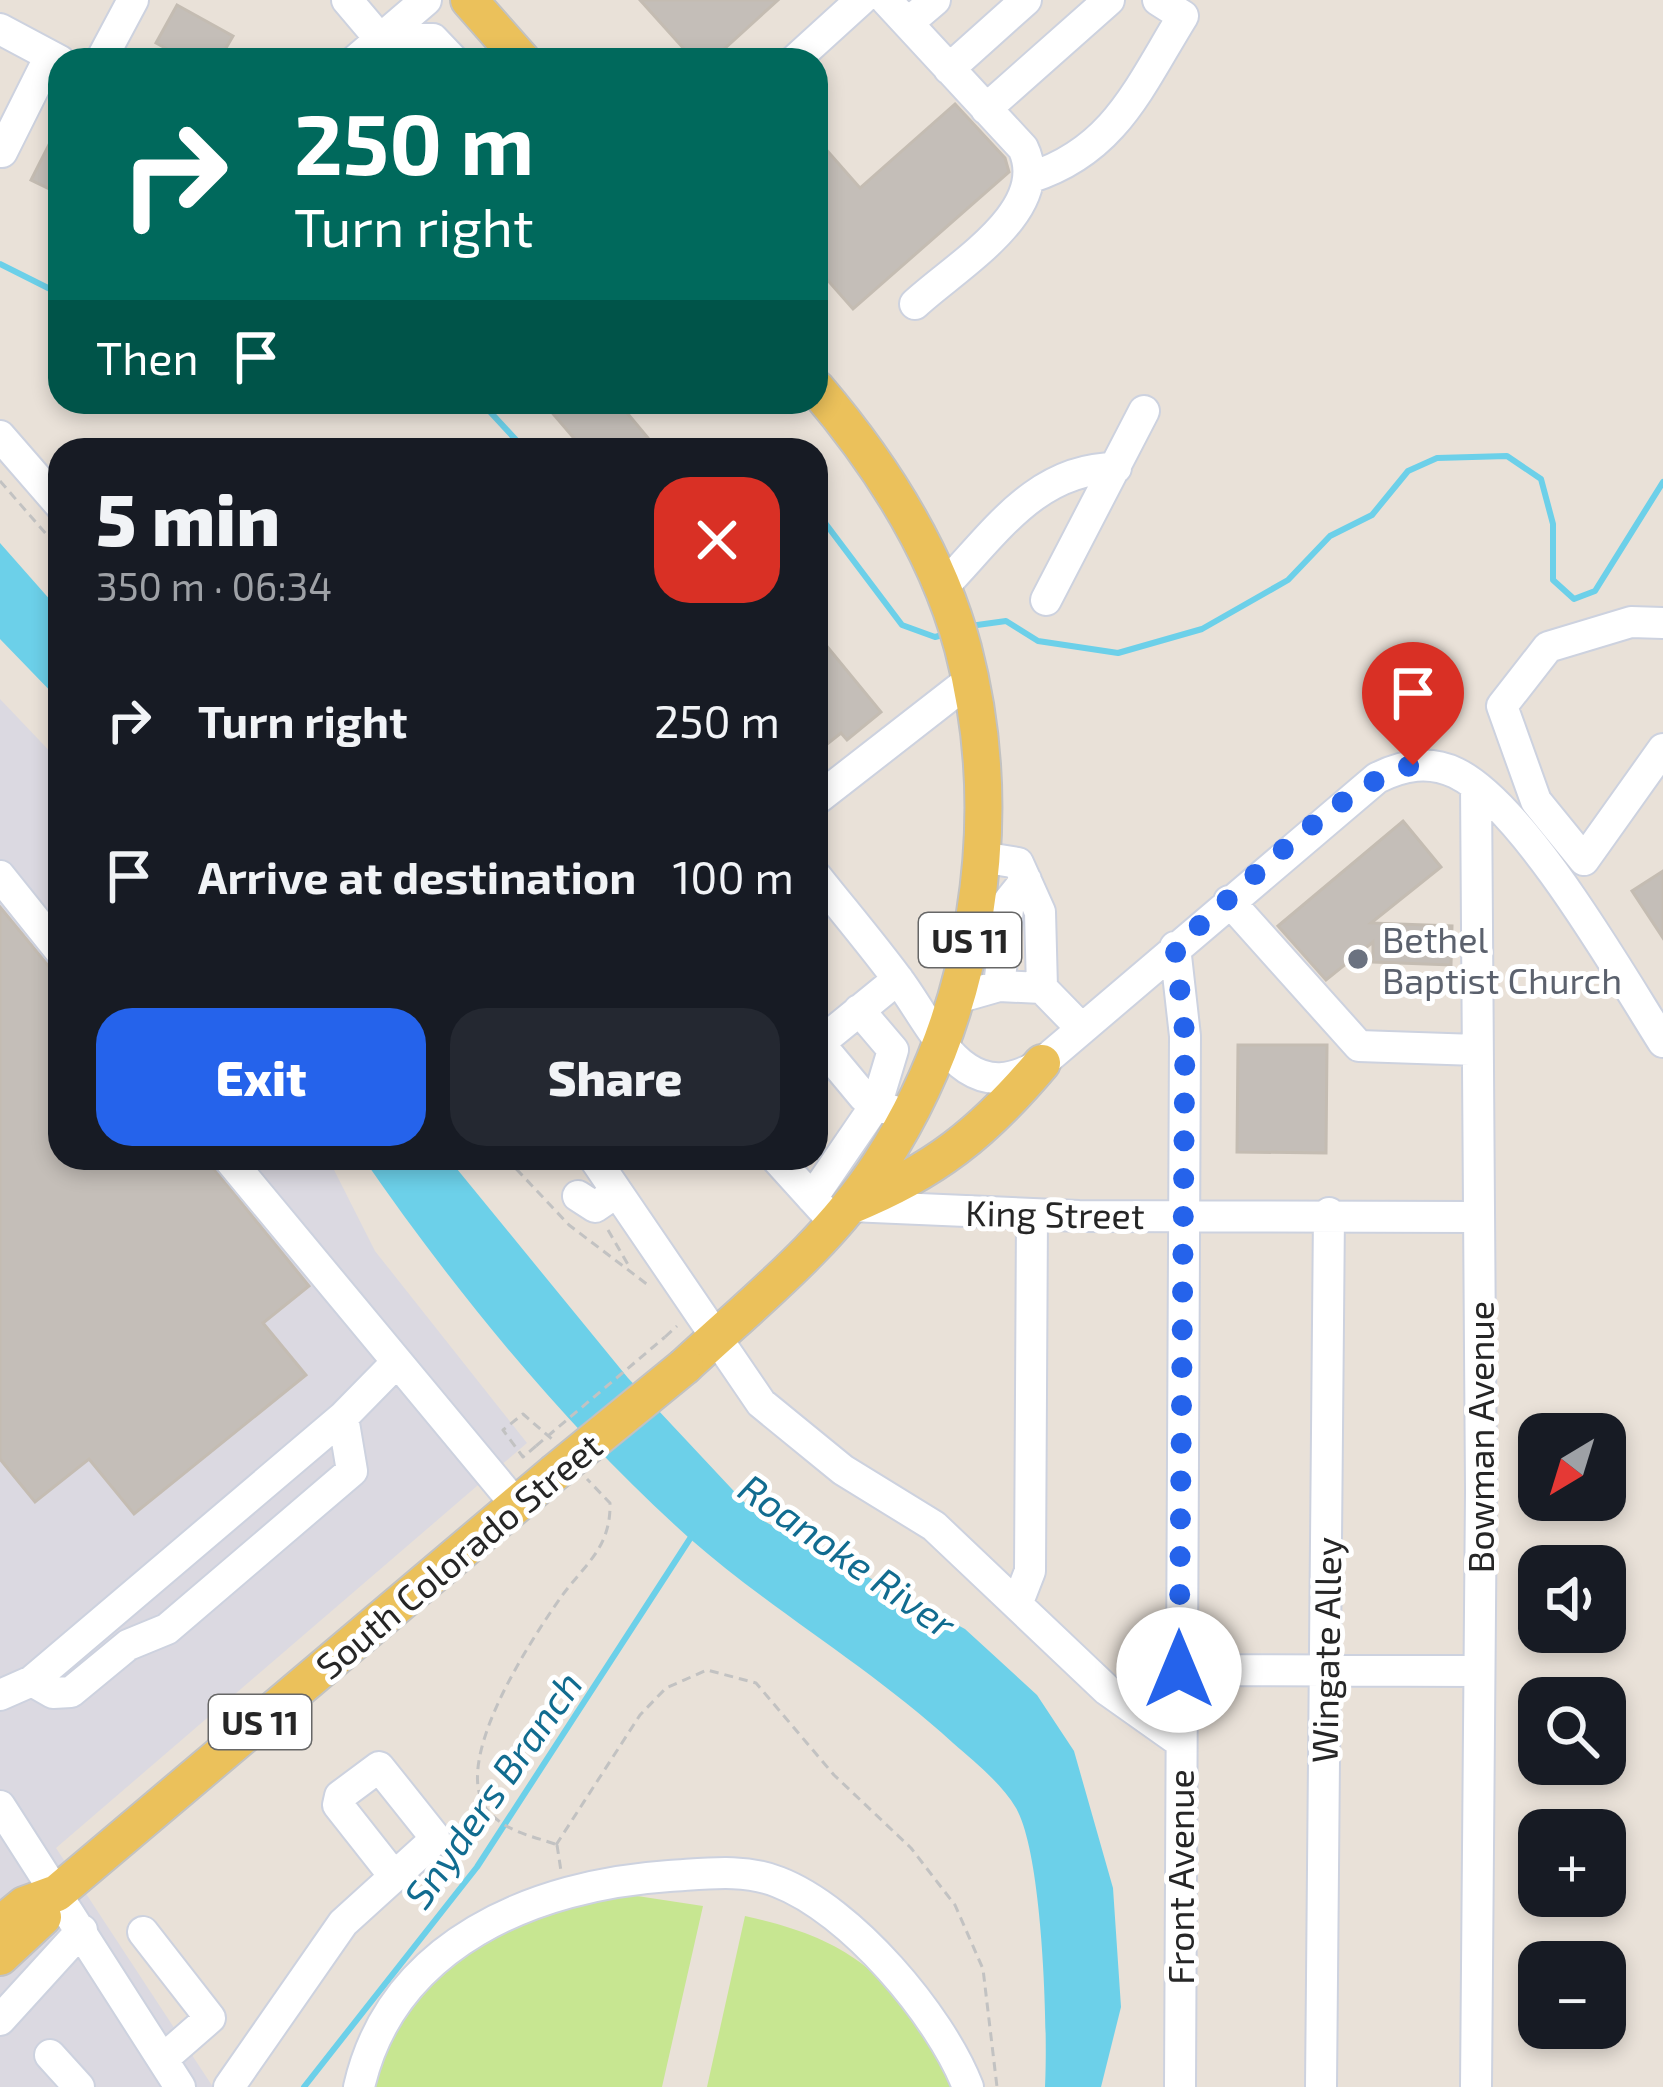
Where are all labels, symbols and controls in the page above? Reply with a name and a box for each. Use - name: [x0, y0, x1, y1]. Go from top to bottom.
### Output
- text: 250 m: [294, 91, 534, 192]
- icon: right: [96, 96, 252, 252]
- text: Turn right: [294, 193, 534, 258]
- icon: arrive: [223, 324, 289, 390]
- text: Then: [96, 330, 199, 384]
- text: 5 min: [96, 474, 280, 560]
- button: close: [654, 477, 780, 603]
- text: 350 m · 06:34: [96, 562, 332, 609]
- pin: [1362, 642, 1464, 765]
- icon: arrive: [1380, 660, 1446, 726]
- icon: right: [96, 687, 162, 753]
- text: Turn right: [198, 693, 407, 747]
- text: 250 m: [654, 693, 780, 747]
- icon: arrive: [96, 843, 162, 909]
- text: Arrive at destination: [198, 849, 636, 903]
- text: 100 m: [672, 849, 794, 903]
- road number: US 11: [919, 913, 1021, 967]
- place label: Bethel Baptist Church: [1382, 917, 1622, 1001]
- marker: Bethel Baptist Church: [1345, 946, 1371, 972]
- button: Exit: [96, 1008, 426, 1146]
- button: Share: [450, 1008, 780, 1146]
- street label: King Street: [965, 1190, 1145, 1236]
- street label: Bowman Avenue: [1458, 1301, 1501, 1573]
- north arrow: [1518, 1413, 1626, 1521]
- map controls: [1518, 1413, 1626, 2049]
- street label: South Colorado Street: [307, 1423, 609, 1687]
- water label: Roanoke River: [731, 1463, 966, 1648]
- street label: Wingate Alley: [1302, 1537, 1348, 1763]
- button: sound: [1518, 1545, 1626, 1653]
- position arrow: [1116, 1607, 1242, 1733]
- water label: Snyders Branch: [393, 1662, 592, 1917]
- button: search: [1518, 1677, 1626, 1785]
- road number: US 11: [209, 1695, 311, 1749]
- street label: Front Avenue: [1158, 1769, 1201, 1985]
- button: +: [1518, 1809, 1626, 1917]
- button: −: [1518, 1941, 1626, 2049]

